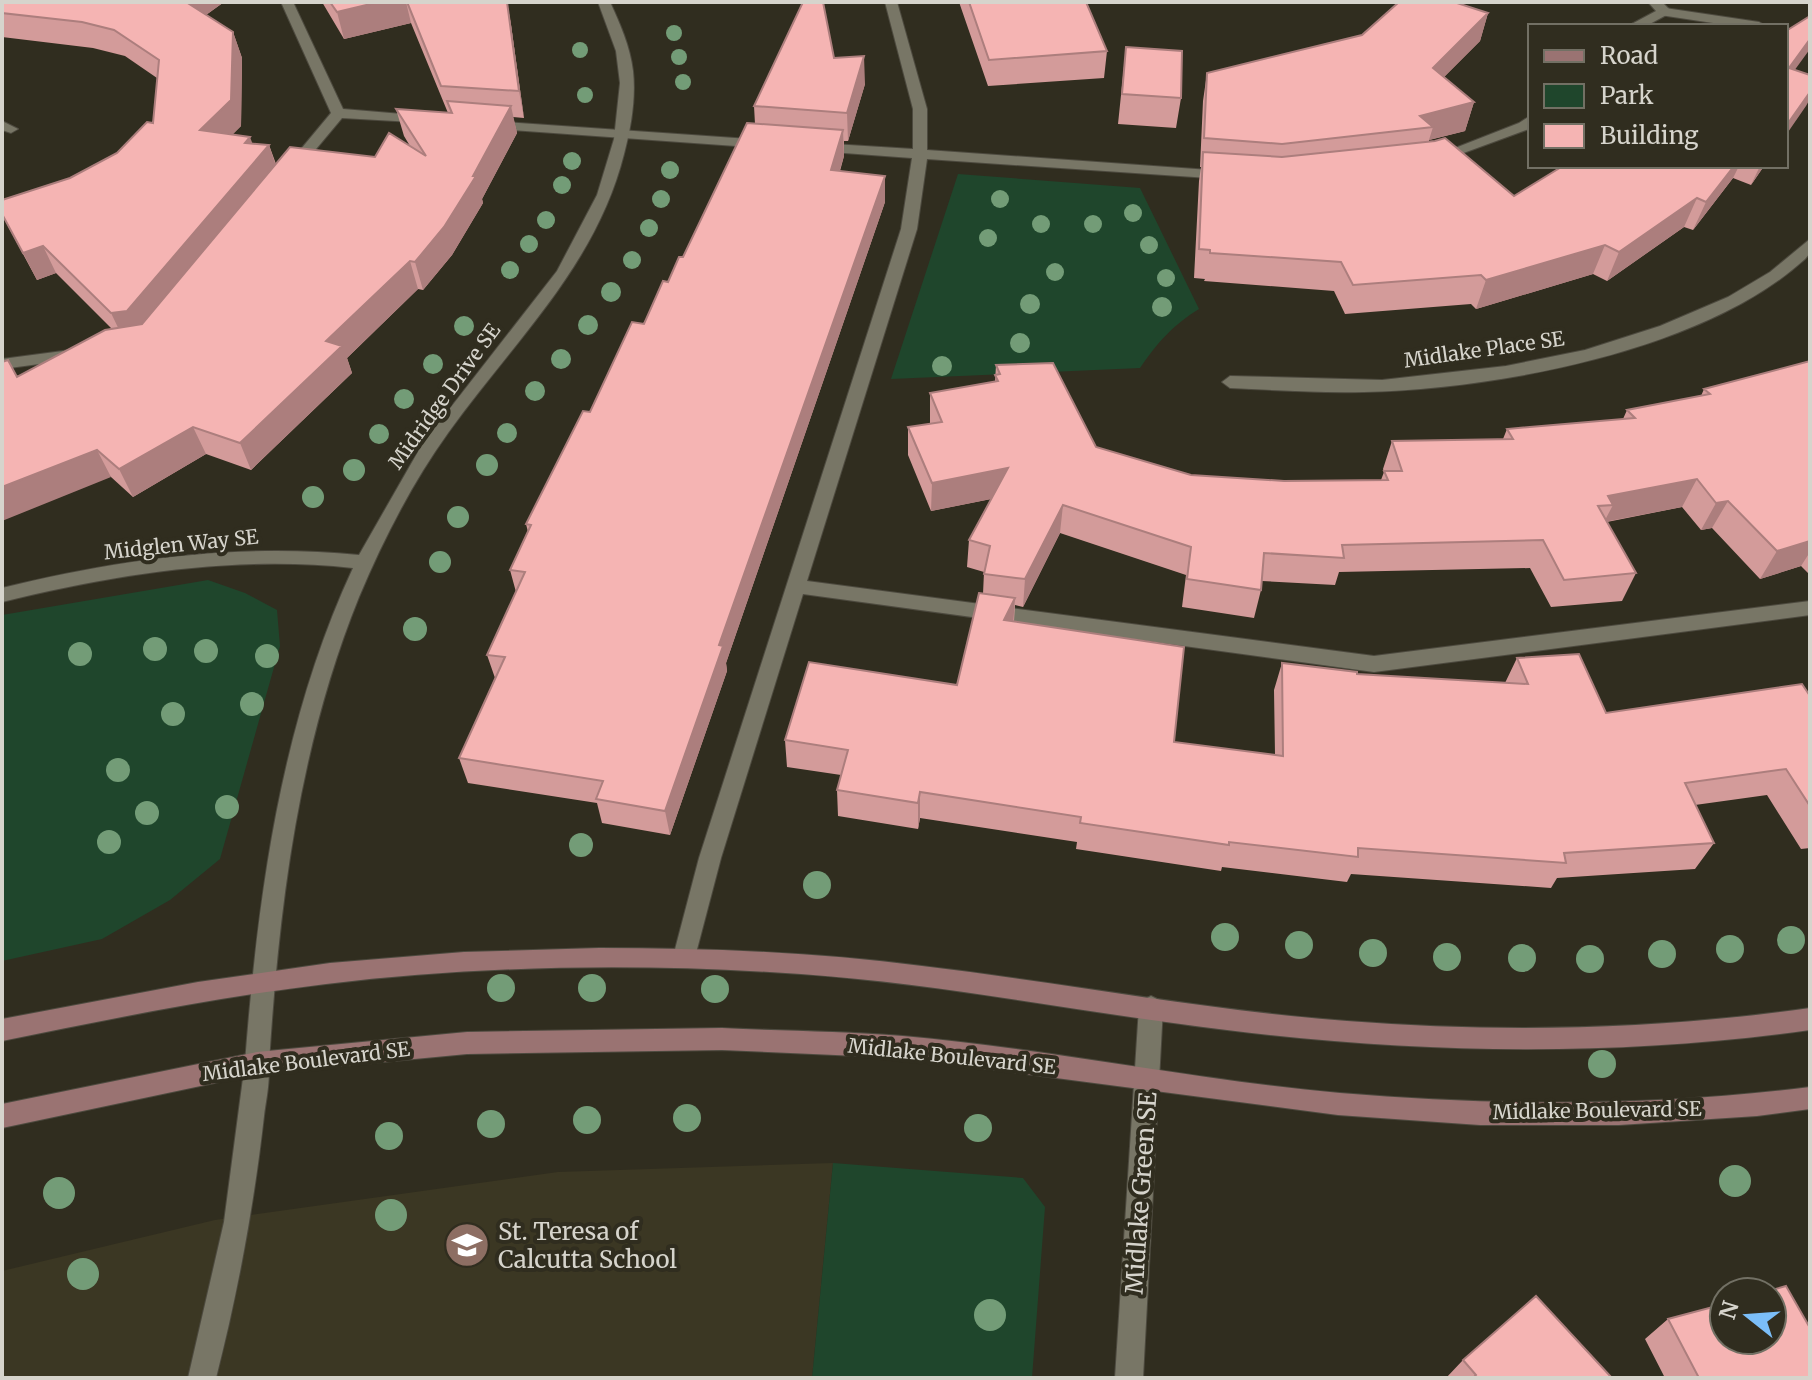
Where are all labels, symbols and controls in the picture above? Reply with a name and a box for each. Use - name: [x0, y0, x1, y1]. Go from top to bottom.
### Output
- legend: [1528, 24, 1788, 168]
- text: Road: [1600, 40, 1658, 71]
- text: Park: [1600, 80, 1654, 111]
- text: Building: [1600, 120, 1699, 151]
- street label: Midridge Drive SE: [383, 318, 505, 474]
- street label: Midlake Place SE: [1402, 325, 1566, 373]
- street label: Midglen Way SE: [103, 523, 260, 565]
- street label: Midlake Boulevard SE: [847, 1033, 1058, 1079]
- street label: Midlake Boulevard SE: [201, 1036, 412, 1086]
- street label: Midlake Green SE: [1118, 1090, 1164, 1295]
- street label: Midlake Boulevard SE: [1492, 1096, 1702, 1124]
- place label: St. Teresa of Calcutta School: [498, 1216, 677, 1275]
- school or university icon: St. Teresa of Calcutta School: [443, 1221, 491, 1269]
- north arrow: [1708, 1276, 1788, 1356]
- text: N: [1713, 1297, 1745, 1323]

